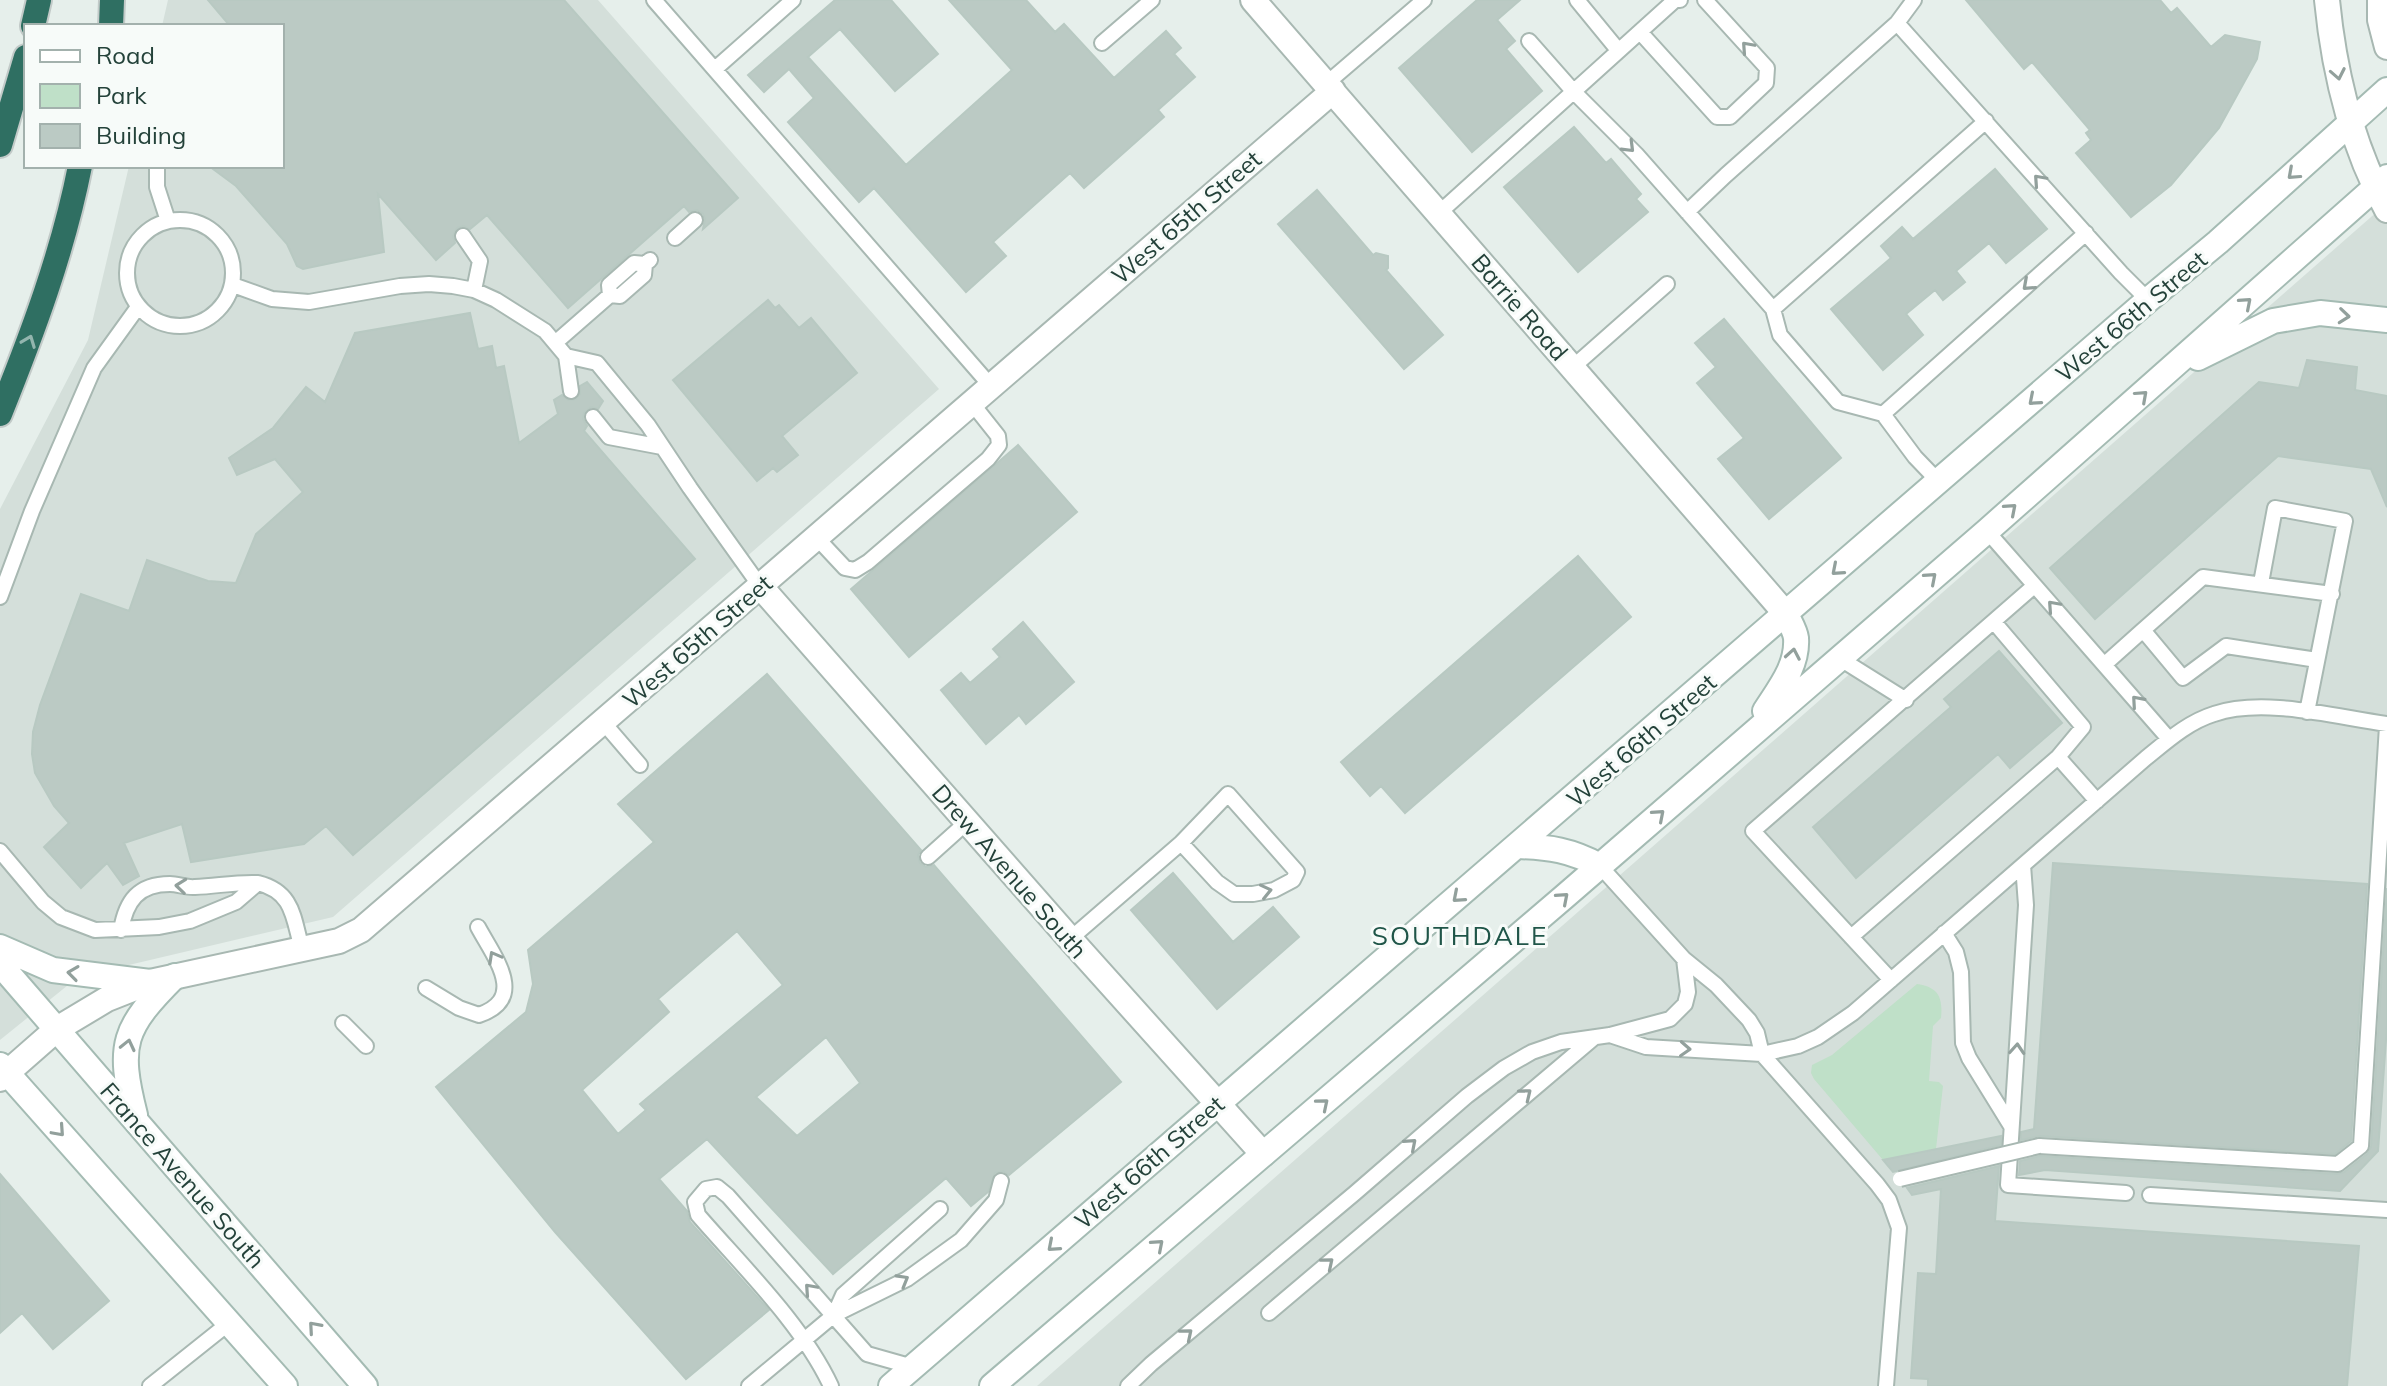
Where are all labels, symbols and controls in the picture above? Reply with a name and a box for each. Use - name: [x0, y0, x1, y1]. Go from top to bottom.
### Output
- legend: [24, 24, 284, 168]
- text: Road: [96, 40, 155, 70]
- one-way arrow: [1743, 41, 1757, 56]
- one-way arrow: [2329, 66, 2346, 80]
- text: Park: [96, 80, 147, 110]
- text: Building: [96, 120, 186, 150]
- one-way arrow: [1620, 138, 1634, 152]
- street label: West 65th Street: [1105, 144, 1267, 290]
- one-way arrow: [2288, 164, 2302, 179]
- one-way arrow: [2034, 175, 2049, 190]
- street label: West 66th Street: [2049, 244, 2213, 388]
- street label: Barrie Road: [1465, 247, 1575, 367]
- one-way arrow: [2022, 275, 2037, 289]
- one-way arrow: [2237, 298, 2252, 313]
- one-way arrow: [2338, 307, 2351, 324]
- one-way arrow: [19, 335, 36, 349]
- one-way arrow: [2028, 390, 2043, 404]
- one-way arrow: [2132, 391, 2147, 405]
- one-way arrow: [2002, 504, 2017, 519]
- one-way arrow: [1832, 560, 1847, 575]
- street label: West 65th Street: [616, 568, 778, 714]
- one-way arrow: [1922, 573, 1937, 588]
- one-way arrow: [2047, 601, 2062, 615]
- one-way arrow: [1783, 647, 1800, 661]
- street label: West 66th Street: [1560, 667, 1722, 813]
- one-way arrow: [2132, 696, 2147, 711]
- street label: Drew Avenue South: [926, 778, 1094, 964]
- one-way arrow: [1649, 810, 1664, 824]
- one-way arrow: [174, 878, 187, 895]
- one-way arrow: [1258, 883, 1272, 900]
- one-way arrow: [1452, 887, 1467, 902]
- one-way arrow: [1553, 893, 1568, 908]
- district label: SOUTHDALE: [1372, 919, 1548, 952]
- one-way arrow: [489, 951, 504, 965]
- one-way arrow: [66, 965, 80, 982]
- one-way arrow: [119, 1039, 136, 1053]
- one-way arrow: [1679, 1040, 1692, 1057]
- one-way arrow: [2008, 1042, 2025, 1055]
- street label: France Avenue South: [94, 1076, 272, 1274]
- street label: West 66th Street: [1068, 1089, 1230, 1235]
- one-way arrow: [1517, 1089, 1531, 1104]
- one-way arrow: [1314, 1099, 1328, 1114]
- one-way arrow: [49, 1122, 63, 1137]
- one-way arrow: [1402, 1140, 1416, 1154]
- one-way arrow: [1047, 1236, 1062, 1251]
- one-way arrow: [1149, 1240, 1164, 1255]
- one-way arrow: [1319, 1258, 1333, 1273]
- one-way arrow: [894, 1274, 909, 1290]
- one-way arrow: [806, 1283, 820, 1298]
- one-way arrow: [309, 1322, 324, 1336]
- one-way arrow: [1177, 1329, 1192, 1344]

